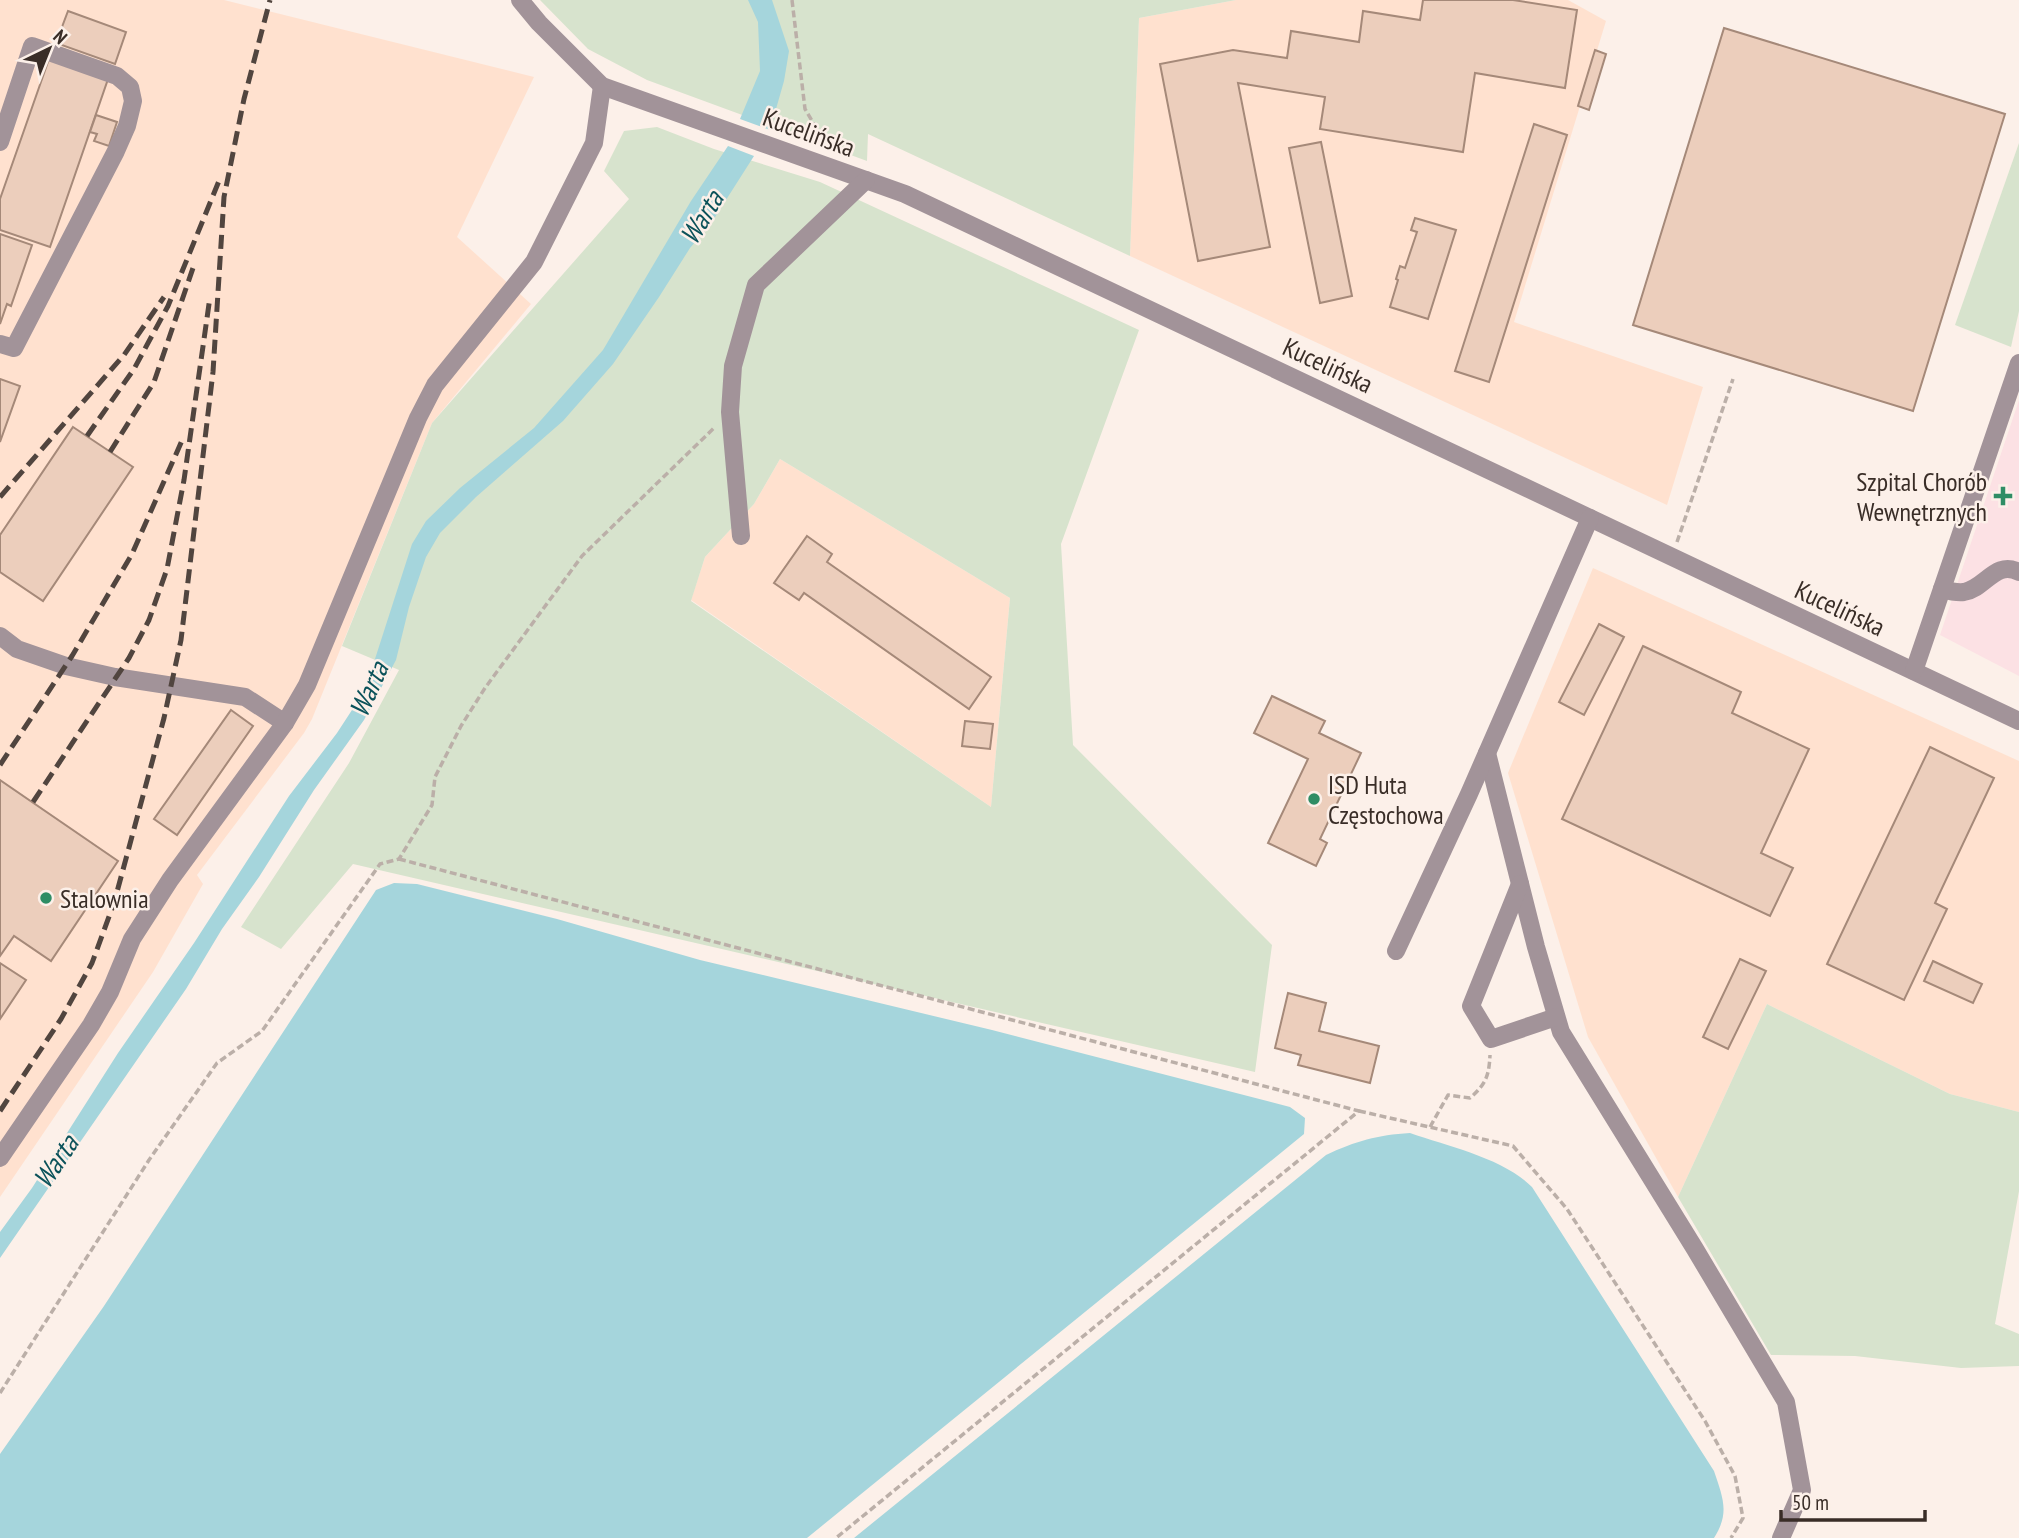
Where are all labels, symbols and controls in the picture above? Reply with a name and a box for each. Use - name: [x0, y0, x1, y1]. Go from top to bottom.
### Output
- north arrow: [14, 14, 84, 84]
- text: N: [49, 24, 73, 49]
- street label: Kucelińska: [758, 100, 860, 164]
- water label: Warta: [671, 182, 732, 251]
- street label: Kucelińska: [1278, 330, 1378, 400]
- place label: Szpital Chorób Wewnętrznych: [1856, 465, 1987, 528]
- marker: Szpital Chorób Wewnętrznych: [1993, 486, 2013, 506]
- street label: Kucelińska: [1790, 573, 1890, 643]
- water label: Warta: [340, 654, 397, 722]
- place label: ISD Huta Częstochowa: [1328, 768, 1444, 831]
- marker: ISD Huta Częstochowa: [1306, 791, 1322, 807]
- place label: Stalownia: [60, 882, 149, 915]
- marker: Stalownia: [38, 890, 54, 906]
- water label: Warta: [24, 1126, 87, 1195]
- scale bar: [1781, 1478, 1924, 1522]
- text: 50 m: [1792, 1489, 1829, 1516]

